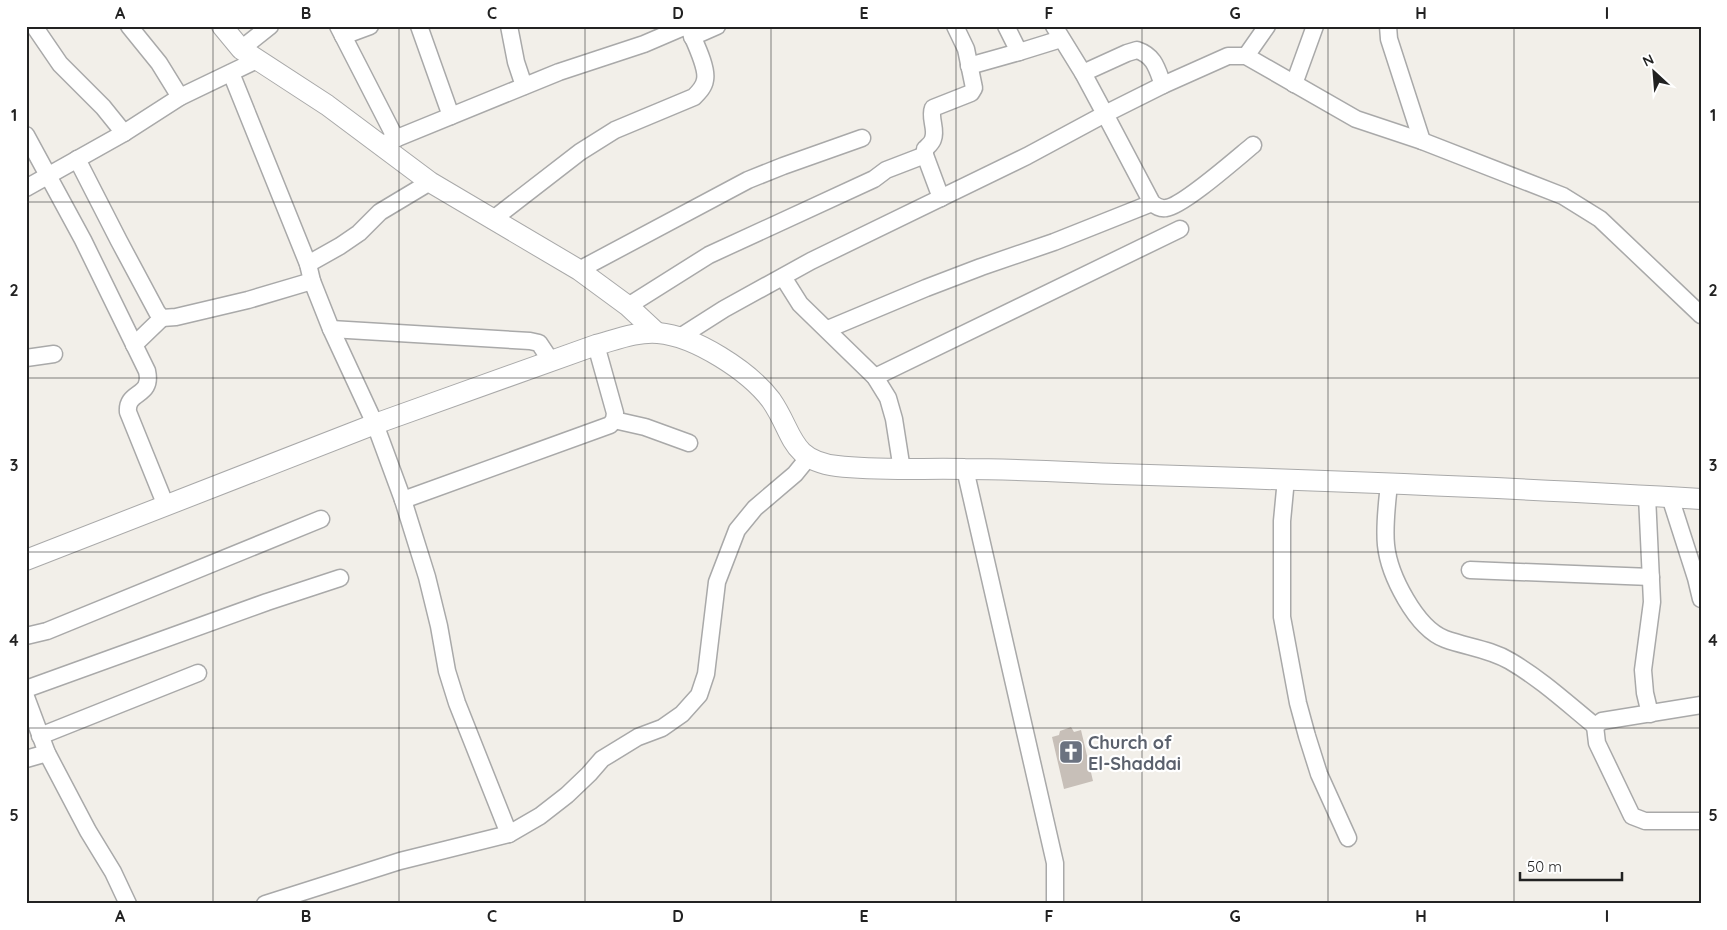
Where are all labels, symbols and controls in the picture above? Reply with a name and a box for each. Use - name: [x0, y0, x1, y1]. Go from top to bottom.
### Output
- text: A: [115, 3, 126, 23]
- text: B: [301, 3, 311, 23]
- text: C: [487, 3, 497, 23]
- text: D: [672, 3, 684, 23]
- text: E: [859, 3, 869, 23]
- text: F: [1045, 3, 1054, 23]
- text: G: [1229, 3, 1241, 23]
- text: H: [1415, 3, 1427, 23]
- text: I: [1605, 3, 1609, 23]
- north arrow: [1630, 48, 1680, 98]
- text: N: [1640, 50, 1657, 71]
- text: 1: [11, 105, 17, 125]
- text: 1: [1710, 105, 1716, 125]
- text: 2: [9, 280, 19, 300]
- text: 2: [1708, 280, 1718, 300]
- text: 3: [10, 455, 18, 475]
- text: 3: [1709, 455, 1717, 475]
- text: 4: [9, 630, 19, 650]
- text: 4: [1708, 630, 1718, 650]
- place label: Church of El-Shaddai: [1088, 731, 1181, 775]
- church icon: Church of El-Shaddai: [1058, 739, 1084, 765]
- text: 5: [9, 805, 19, 825]
- text: 5: [1708, 805, 1718, 825]
- scale bar: [1520, 850, 1622, 882]
- text: 50 m: [1527, 857, 1562, 876]
- text: A: [115, 906, 126, 926]
- text: B: [301, 906, 311, 926]
- text: C: [487, 906, 497, 926]
- text: D: [672, 906, 684, 926]
- text: E: [859, 906, 869, 926]
- text: F: [1045, 906, 1054, 926]
- text: G: [1229, 906, 1241, 926]
- text: H: [1415, 906, 1427, 926]
- text: I: [1605, 906, 1609, 926]

